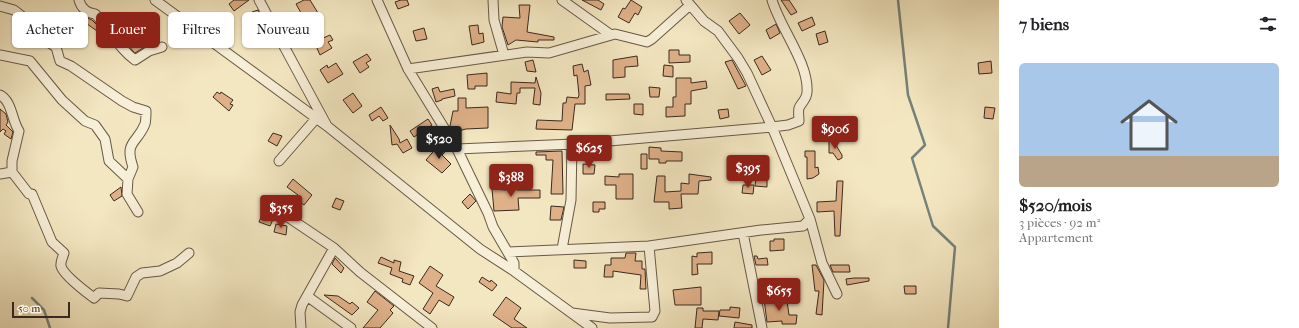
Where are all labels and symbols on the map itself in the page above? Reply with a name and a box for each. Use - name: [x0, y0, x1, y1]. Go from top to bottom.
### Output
- pin: $906: [811, 116, 859, 150]
- pin: $520: [415, 126, 463, 160]
- pin: $625: [565, 135, 613, 169]
- pin: $395: [724, 155, 772, 189]
- pin: $388: [487, 164, 535, 198]
- pin: $355: [257, 195, 305, 229]
- pin: $655: [755, 278, 803, 312]
- scale bar: [12, 300, 70, 319]

